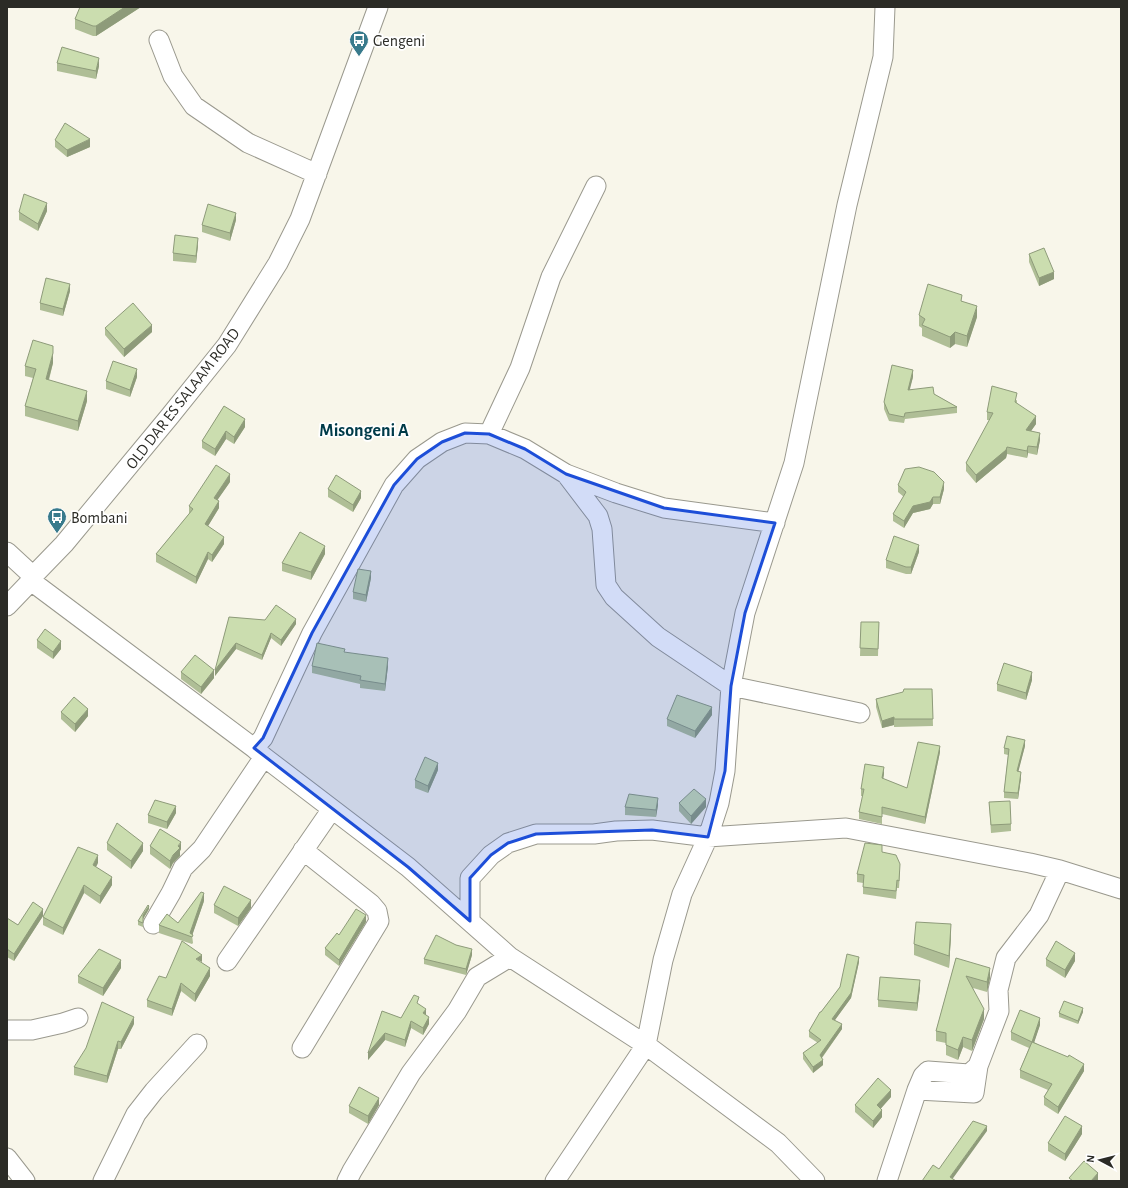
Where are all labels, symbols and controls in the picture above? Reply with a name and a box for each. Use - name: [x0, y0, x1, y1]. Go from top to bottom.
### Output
- bus stop icon: Gengeni: [348, 29, 370, 57]
- place label: Gengeni: [373, 33, 425, 49]
- street label: OLD DAR ES SALAAM ROAD: [123, 325, 243, 472]
- district label: Misongeni A: [319, 422, 409, 440]
- bus stop icon: Bombani: [46, 506, 68, 534]
- place label: Bombani: [71, 510, 128, 526]
- north arrow: [1080, 1140, 1120, 1180]
- text: N: [1085, 1154, 1096, 1163]

